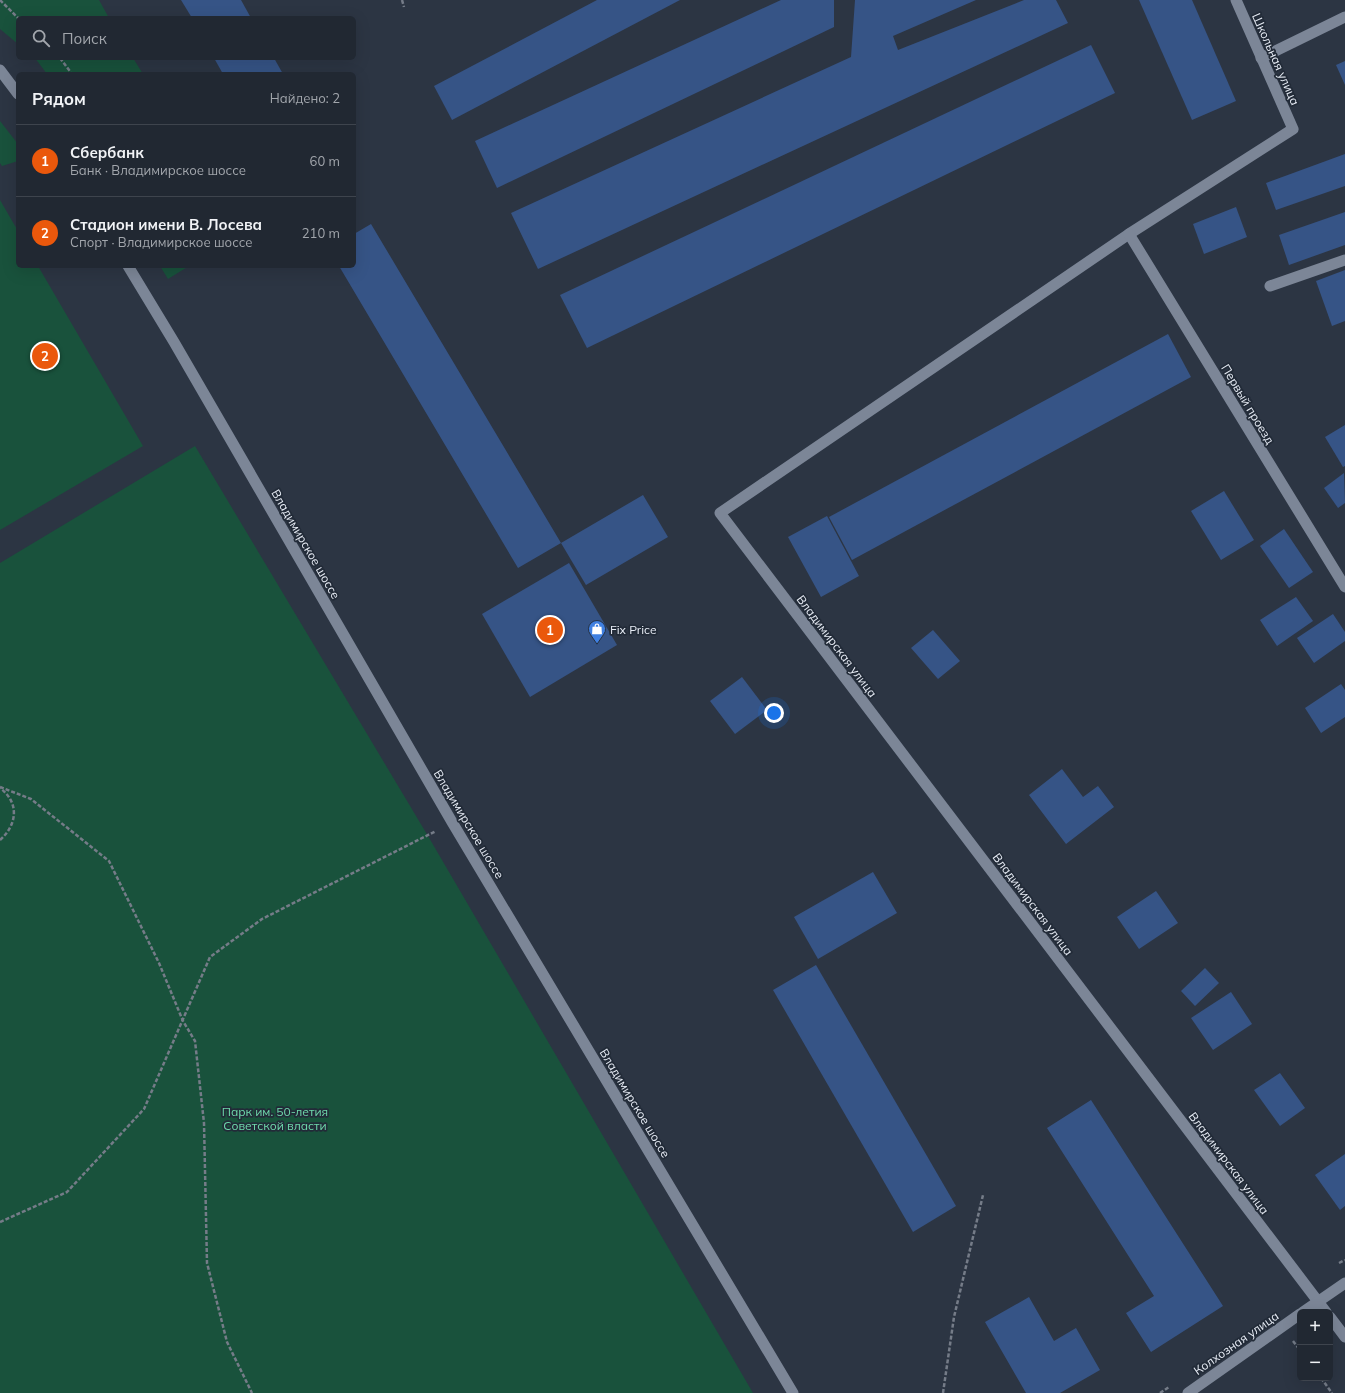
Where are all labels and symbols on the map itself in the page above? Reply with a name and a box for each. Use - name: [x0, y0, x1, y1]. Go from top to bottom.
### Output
- street label: Школьная улица: [1249, 11, 1303, 107]
- pin: 2: [32, 341, 58, 371]
- street label: Первый проезд: [1218, 361, 1278, 447]
- street label: Владимирское шоссе: [268, 486, 344, 602]
- street label: Владимирская улица: [794, 592, 880, 700]
- pin: 1: [537, 615, 563, 645]
- shop icon: Fix Price: [587, 619, 607, 644]
- place label: Fix Price: [610, 622, 656, 637]
- your location: [764, 703, 784, 723]
- street label: Владимирское шоссе: [431, 767, 508, 881]
- street label: Владимирская улица: [990, 850, 1076, 958]
- street label: Владимирское шоссе: [597, 1046, 674, 1160]
- park label: Парк им. 50-летия Советской власти: [222, 1104, 328, 1133]
- street label: Владимирская улица: [1186, 1109, 1272, 1217]
- street label: Колхозная улица: [1191, 1308, 1281, 1378]

